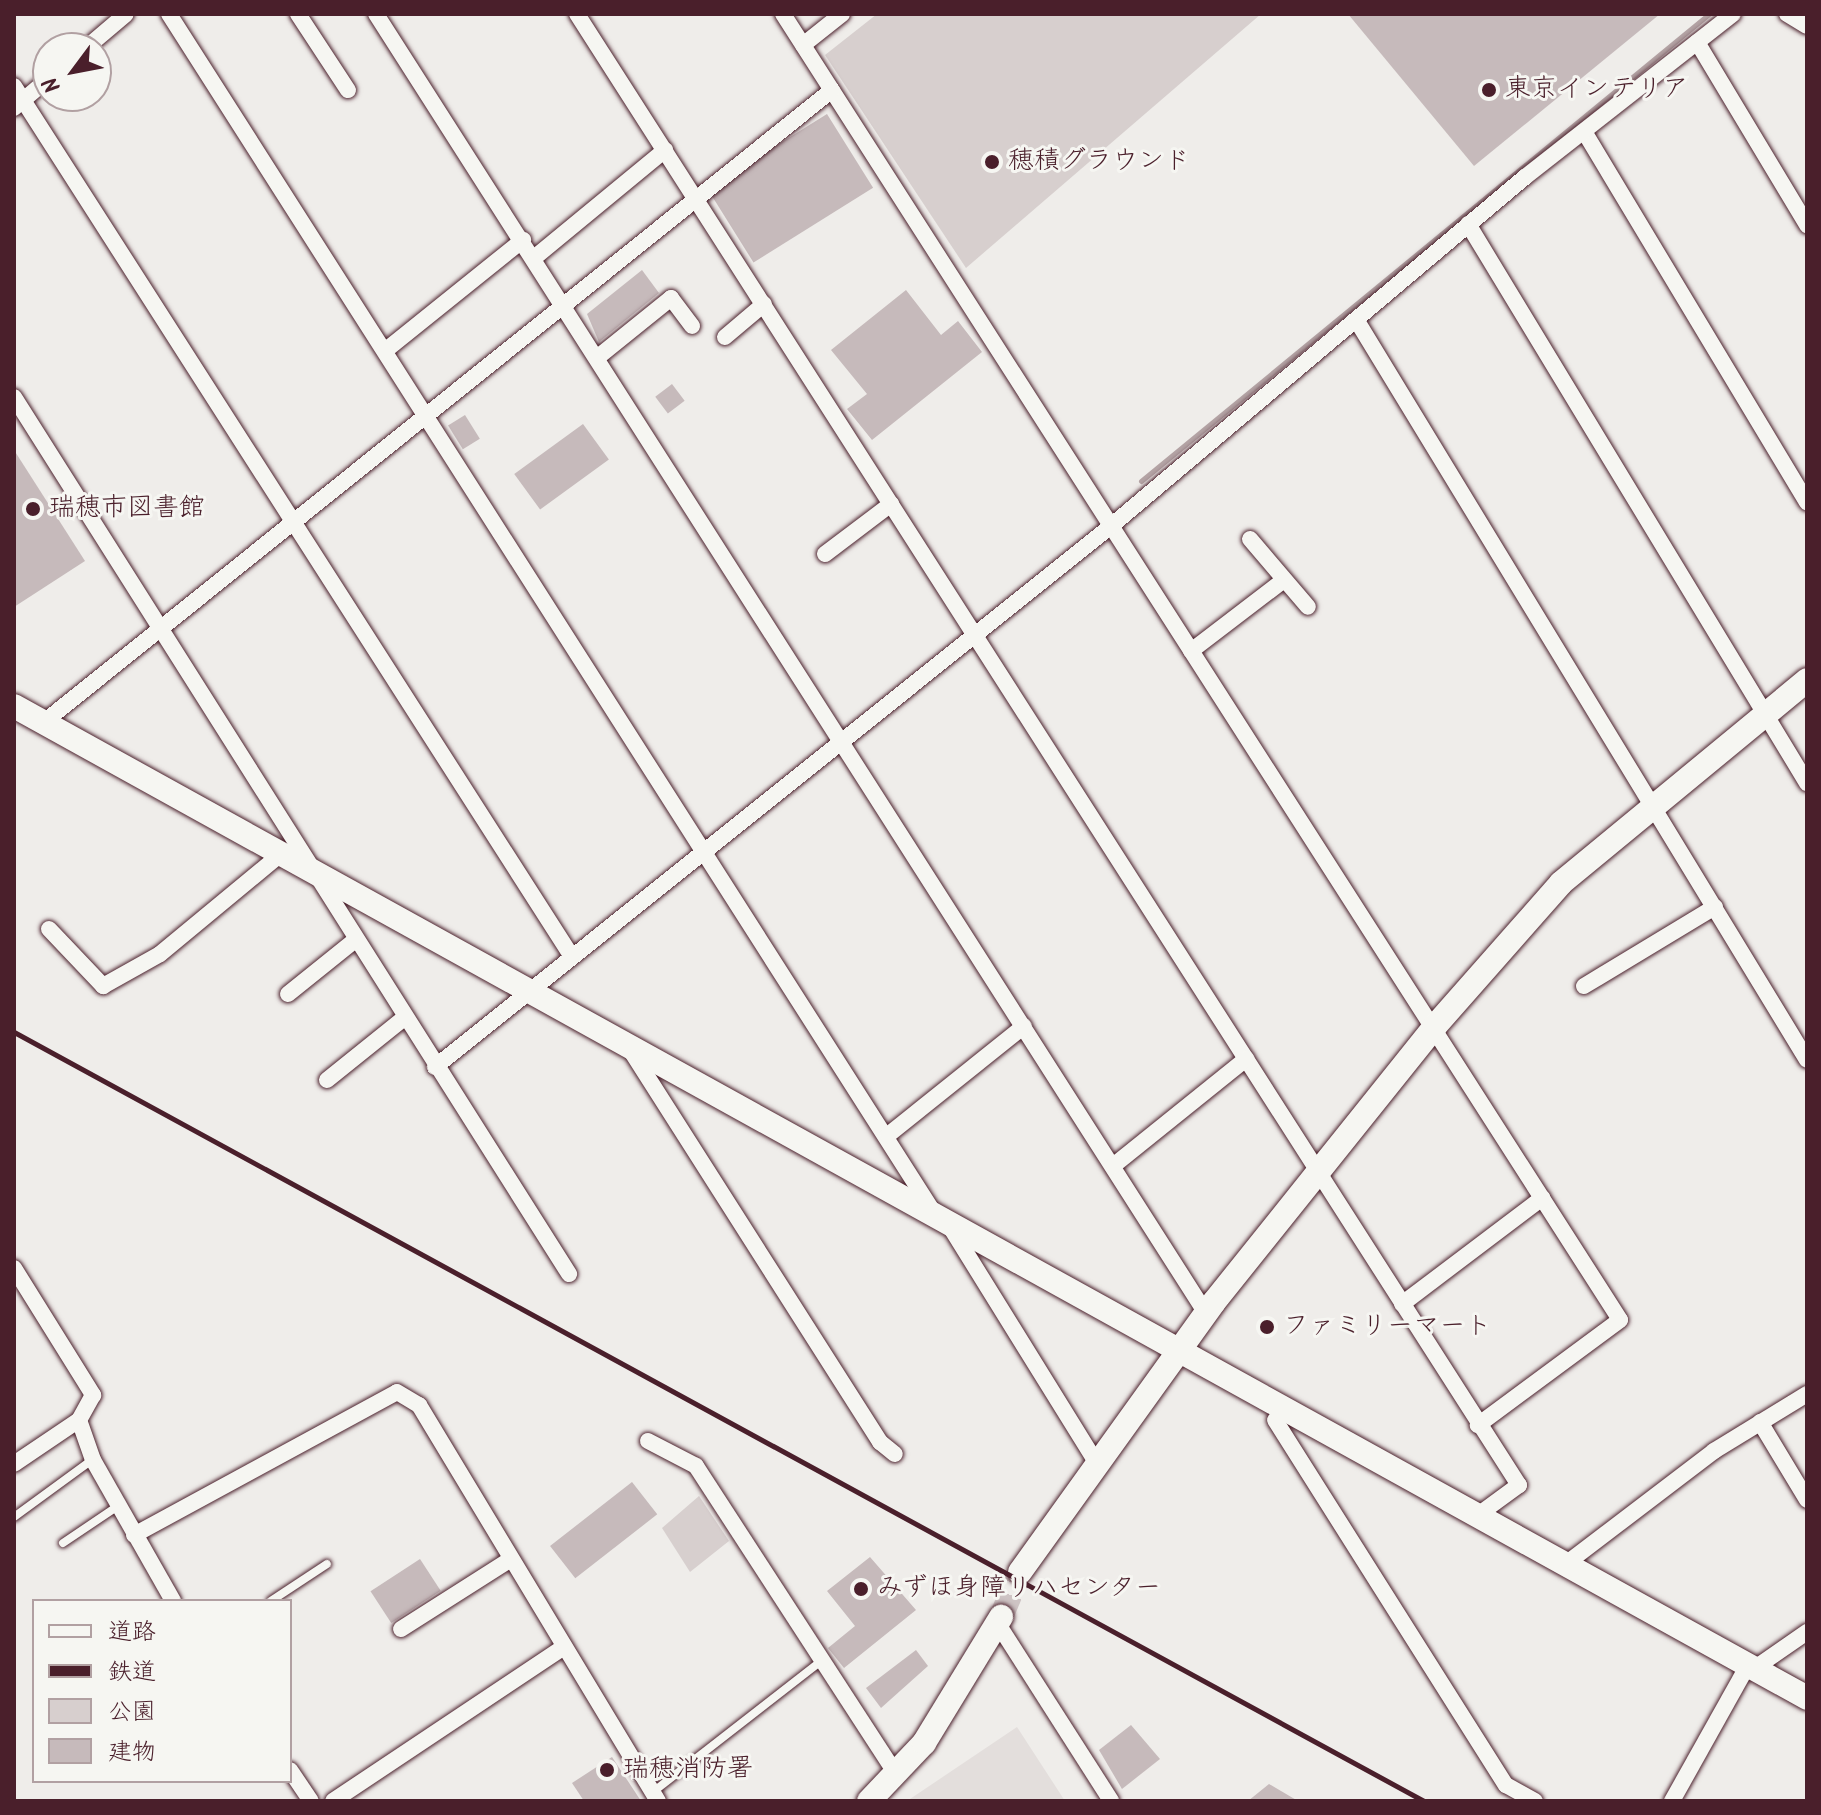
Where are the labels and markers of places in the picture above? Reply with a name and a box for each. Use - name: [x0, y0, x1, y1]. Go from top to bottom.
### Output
- place label: 東京インテリア: [1505, 74, 1687, 106]
- marker: 東京インテリア: [1480, 81, 1498, 99]
- place label: 穂積グラウンド: [1008, 146, 1190, 178]
- marker: 穂積グラウンド: [983, 153, 1001, 171]
- place label: 瑞穂市図書館: [49, 493, 205, 525]
- marker: 瑞穂市図書館: [24, 500, 42, 518]
- place label: ファミリーマート: [1283, 1311, 1491, 1343]
- marker: ファミリーマート: [1258, 1318, 1276, 1336]
- place label: みずほ身障リハセンター: [877, 1573, 1163, 1605]
- marker: みずほ身障リハセンター: [852, 1580, 870, 1598]
- place label: 瑞穂消防署: [623, 1754, 753, 1786]
- marker: 瑞穂消防署: [598, 1761, 616, 1779]

